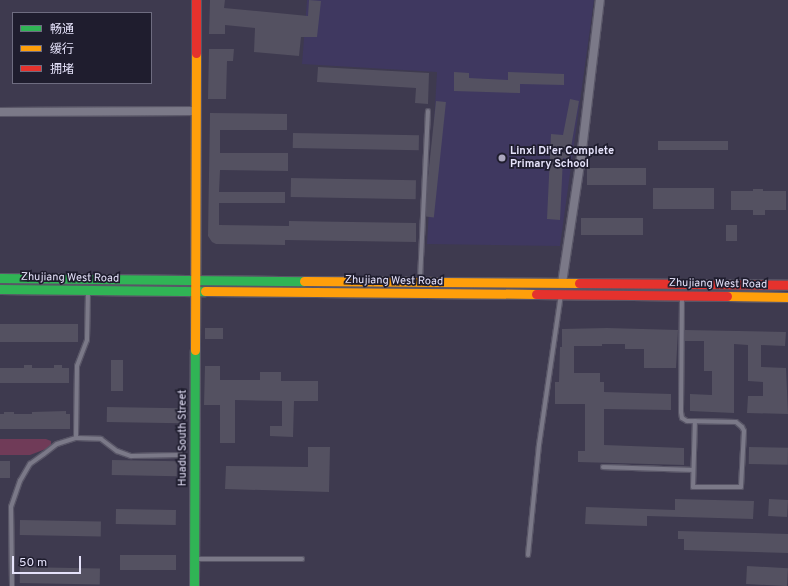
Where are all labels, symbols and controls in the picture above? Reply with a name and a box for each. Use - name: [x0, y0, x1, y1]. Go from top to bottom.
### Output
- legend: [12, 12, 152, 84]
- text: 畅通: [50, 22, 74, 38]
- text: 缓行: [50, 42, 74, 58]
- text: 拥堵: [50, 62, 74, 78]
- place label: Linxi Di'er Complete Primary School: [510, 145, 614, 171]
- marker: Linxi Di'er Complete Primary School: [497, 153, 507, 163]
- street label: Zhujiang West Road: [21, 271, 119, 285]
- street label: Zhujiang West Road: [345, 274, 443, 288]
- street label: Zhujiang West Road: [669, 277, 767, 291]
- street label: Huadu South Street: [176, 390, 190, 486]
- scale bar: [14, 548, 83, 574]
- text: 50 m: [19, 555, 47, 571]

